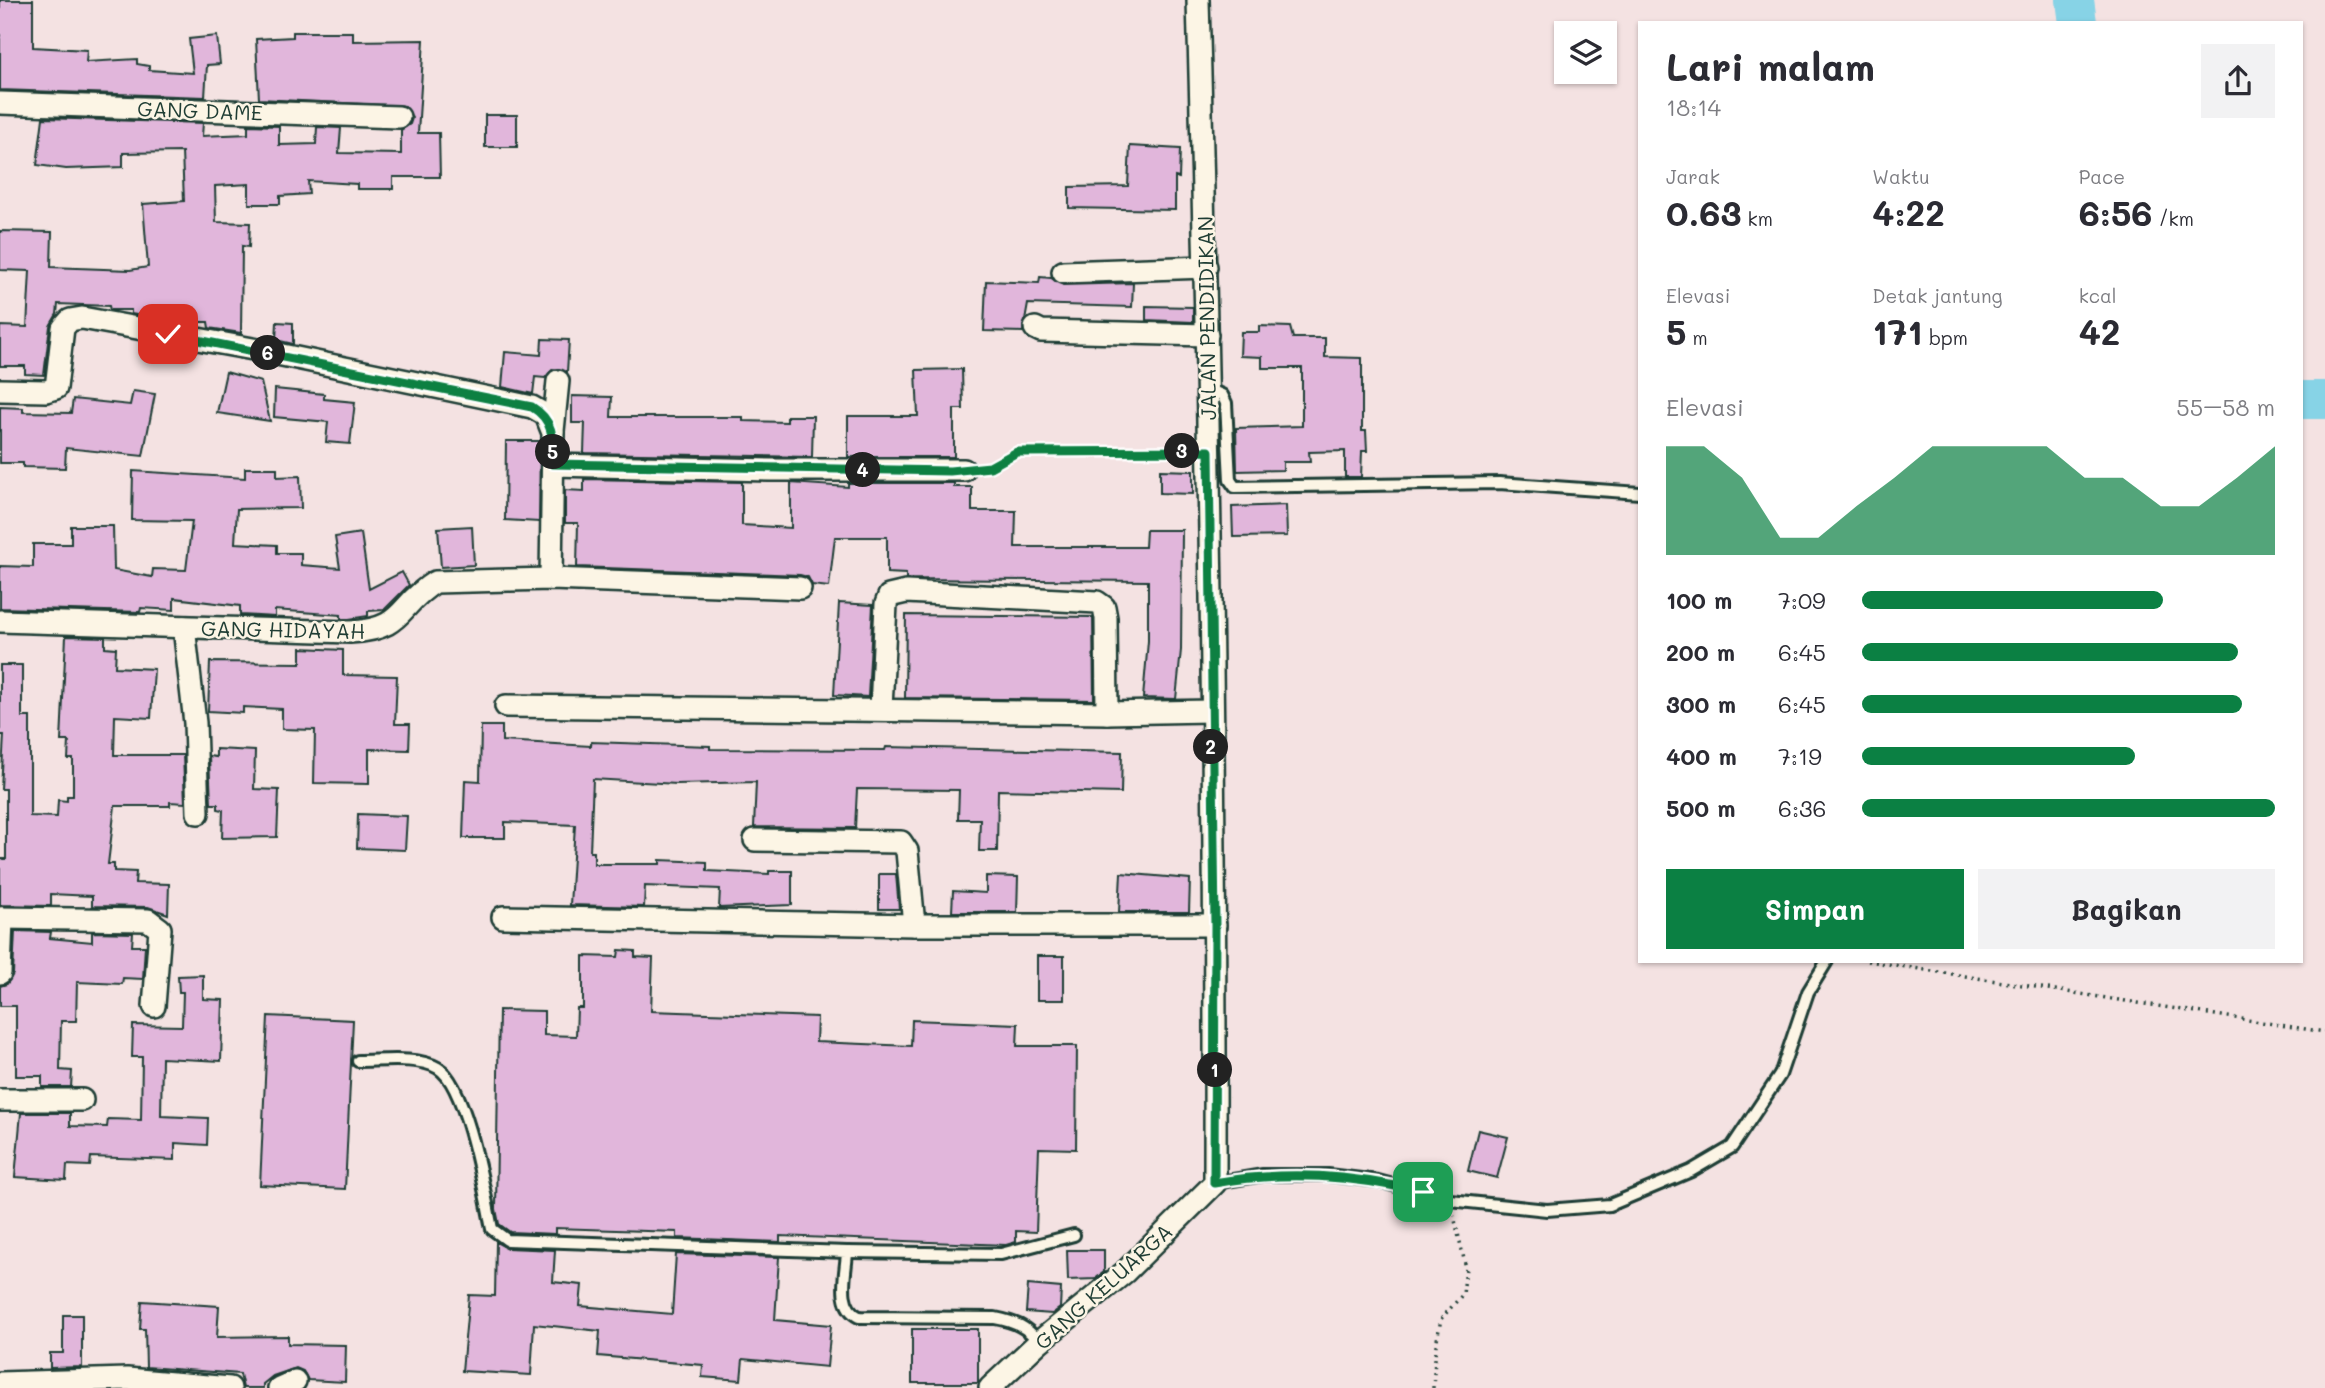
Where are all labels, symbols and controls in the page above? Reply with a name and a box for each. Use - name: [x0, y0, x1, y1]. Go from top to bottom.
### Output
- map controls: [1554, 21, 1617, 84]
- button: layers: [1554, 21, 1617, 84]
- text: Lari malam: [1666, 41, 1875, 91]
- button: share: [2201, 44, 2275, 118]
- text: 18:14: [1666, 92, 1721, 122]
- street label: GANG DAME: [137, 94, 263, 126]
- text: Jarak: [1666, 164, 1720, 189]
- text: Waktu: [1872, 164, 1930, 189]
- text: Pace: [2079, 164, 2125, 189]
- text: 0.63: [1666, 189, 1741, 235]
- text: 4:22: [1872, 189, 1945, 235]
- text: 6:56: [2079, 189, 2153, 235]
- text: km: [1741, 206, 1773, 231]
- text: /km: [2153, 206, 2194, 231]
- street label: JALAN PENDIDIKAN: [1191, 216, 1221, 420]
- text: Elevasi: [1666, 283, 1730, 308]
- text: Detak jantung: [1872, 283, 2003, 308]
- text: kcal: [2079, 283, 2117, 308]
- pin: [138, 304, 198, 364]
- text: 5: [1666, 308, 1686, 354]
- text: 171: [1872, 308, 1923, 354]
- text: 42: [2079, 308, 2120, 354]
- icon: check: [149, 315, 187, 353]
- text: m: [1686, 325, 1708, 350]
- text: bpm: [1923, 325, 1968, 350]
- pin: 6: [250, 336, 286, 370]
- text: 6: [262, 340, 273, 365]
- text: Elevasi: [1666, 392, 1744, 422]
- text: 55–58 m: [2176, 392, 2275, 422]
- pin: 5: [536, 434, 570, 470]
- pin: 3: [1164, 434, 1200, 468]
- text: 3: [1176, 438, 1187, 463]
- text: 5: [547, 439, 558, 464]
- pin: 4: [846, 452, 880, 488]
- text: 4: [856, 457, 869, 482]
- text: 100 m: [1666, 585, 1732, 615]
- text: 7:09: [1778, 585, 1826, 615]
- street label: GANG HIDAYAH: [201, 614, 365, 644]
- text: 200 m: [1666, 637, 1735, 667]
- text: 6:45: [1778, 637, 1826, 667]
- text: 300 m: [1666, 689, 1736, 719]
- text: 6:45: [1778, 689, 1826, 719]
- pin: 2: [1194, 730, 1228, 764]
- text: 2: [1205, 734, 1216, 759]
- text: 400 m: [1666, 741, 1737, 771]
- text: 7:19: [1778, 741, 1822, 771]
- text: 500 m: [1666, 793, 1736, 823]
- text: 6:36: [1778, 793, 1826, 823]
- button: Simpan: [1666, 869, 1964, 949]
- button: Bagikan: [1978, 869, 2275, 949]
- pin: 1: [1198, 1052, 1232, 1088]
- text: 1: [1210, 1057, 1219, 1082]
- pin: [1393, 1162, 1453, 1222]
- icon: arrive: [1404, 1173, 1442, 1211]
- street label: GANG KELUARGA: [1029, 1217, 1177, 1355]

